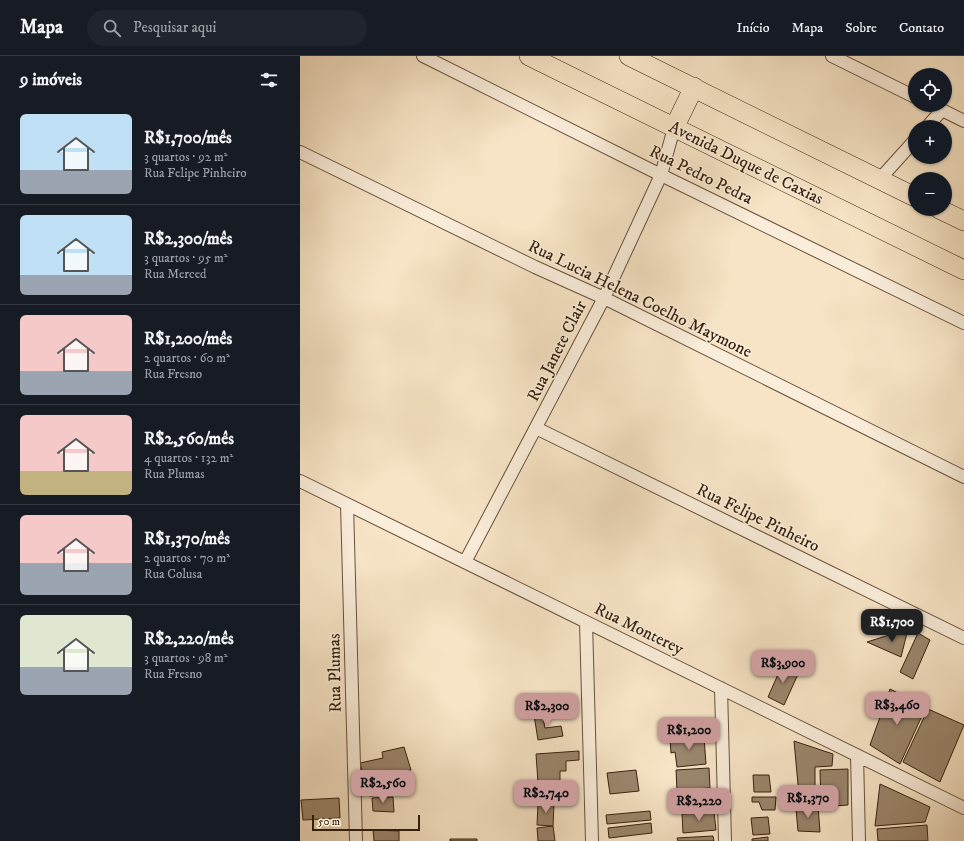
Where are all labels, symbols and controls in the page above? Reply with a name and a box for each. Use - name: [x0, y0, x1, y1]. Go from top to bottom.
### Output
- search box: [87, 10, 367, 46]
- text: Mapa: [20, 16, 63, 39]
- icon: search: [101, 17, 123, 39]
- text: Pesquisar aqui: [133, 18, 216, 37]
- text: Início: [736, 19, 770, 37]
- text: Mapa: [792, 19, 823, 37]
- text: Sobre: [845, 19, 877, 37]
- text: Contato: [899, 19, 944, 37]
- map controls: [908, 68, 952, 216]
- button: locate: [908, 68, 952, 112]
- text: 9 imóveis: [20, 69, 82, 91]
- icon: filters: [258, 69, 280, 91]
- street label: Avenida Duque de Caxias: [665, 116, 827, 210]
- button: +: [908, 120, 952, 164]
- text: R$1,700/mês: [144, 127, 232, 149]
- icon: home: [52, 130, 100, 178]
- street label: Rua Pedro Pedra: [646, 140, 757, 210]
- text: 3 quartos · 92 m²: [144, 149, 227, 165]
- text: Rua Felipe Pinheiro: [144, 165, 247, 181]
- button: −: [908, 172, 952, 216]
- text: R$2,300/mês: [144, 228, 232, 250]
- icon: home: [52, 231, 100, 279]
- street label: Rua Lucia Helena Coelho Maymone: [524, 235, 756, 363]
- text: 3 quartos · 95 m²: [144, 250, 228, 266]
- text: Rua Merced: [144, 266, 207, 282]
- street label: Rua Janete Clair: [522, 296, 592, 405]
- text: R$1,200/mês: [144, 328, 232, 350]
- icon: home: [52, 331, 100, 379]
- text: 2 quartos · 60 m²: [144, 350, 230, 366]
- text: Rua Fresno: [144, 366, 202, 382]
- text: R$2,560/mês: [144, 428, 234, 450]
- icon: home: [52, 431, 100, 479]
- text: 4 quartos · 132 m²: [144, 450, 233, 466]
- text: Rua Plumas: [144, 466, 205, 482]
- street label: Rua Felipe Pinheiro: [693, 479, 823, 557]
- text: R$1,370/mês: [144, 528, 230, 550]
- icon: home: [52, 531, 100, 579]
- text: 2 quartos · 70 m²: [144, 550, 230, 566]
- text: Rua Colusa: [144, 566, 202, 582]
- street label: Rua Monterey: [591, 598, 688, 660]
- pin: R$1,700: [855, 609, 929, 643]
- text: R$1,700: [870, 614, 914, 630]
- text: R$2,220/mês: [144, 628, 234, 650]
- icon: home: [52, 631, 100, 679]
- street label: Rua Plumas: [323, 633, 347, 713]
- text: 3 quartos · 98 m²: [144, 650, 228, 666]
- pin: R$3,900: [746, 650, 820, 684]
- text: R$3,900: [761, 655, 805, 671]
- text: Rua Fresno: [144, 666, 202, 682]
- pin: R$3,460: [860, 692, 934, 726]
- pin: R$2,300: [510, 693, 584, 727]
- text: R$3,460: [874, 697, 920, 713]
- text: R$2,300: [525, 698, 569, 714]
- pin: R$1,200: [652, 717, 726, 751]
- text: R$1,200: [667, 722, 711, 738]
- pin: R$2,560: [346, 770, 420, 804]
- text: R$2,560: [360, 775, 406, 791]
- pin: R$2,740: [509, 780, 583, 814]
- text: R$2,740: [523, 785, 569, 801]
- pin: R$1,370: [771, 785, 845, 819]
- pin: R$2,220: [662, 788, 736, 822]
- text: R$1,370: [787, 790, 829, 806]
- text: R$2,220: [676, 793, 722, 809]
- scale bar: [312, 813, 420, 832]
- text: 50 m: [318, 815, 340, 829]

